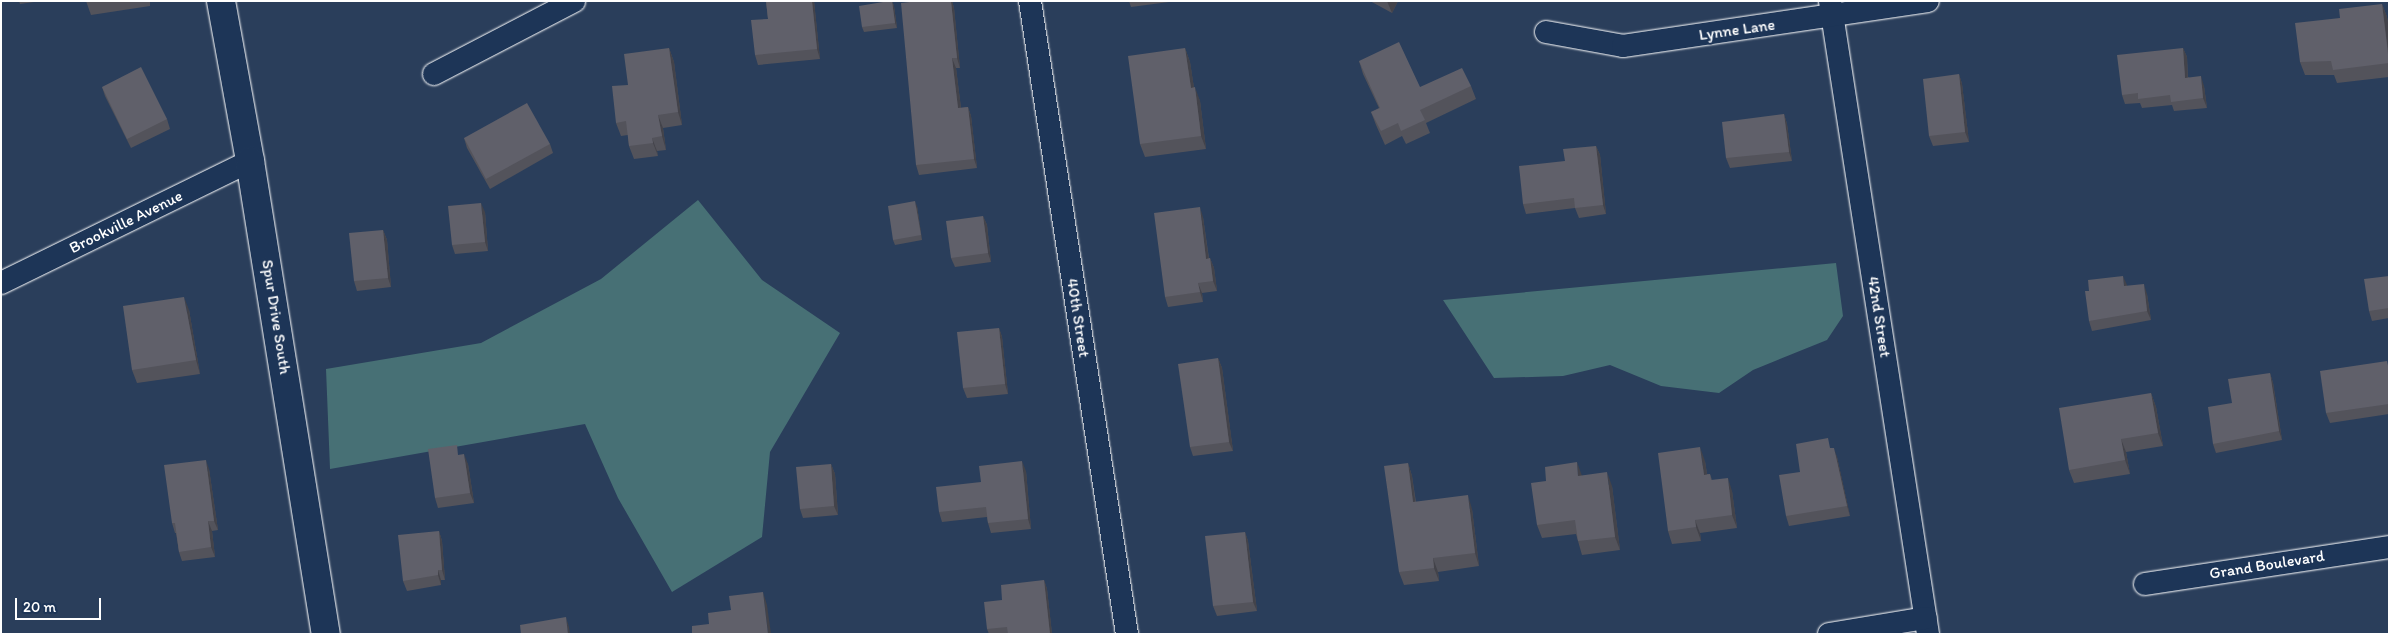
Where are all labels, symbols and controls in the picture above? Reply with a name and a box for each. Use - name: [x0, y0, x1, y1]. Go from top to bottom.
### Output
- street label: Lynne Lane: [1697, 15, 1777, 45]
- street label: Brookville Avenue: [67, 186, 185, 258]
- street label: Spur Drive South: [257, 258, 295, 376]
- street label: 42nd Street: [1863, 275, 1895, 359]
- street label: 40th Street: [1062, 277, 1094, 359]
- street label: Grand Boulevard: [2208, 546, 2326, 584]
- scale bar: [18, 588, 104, 620]
- text: 20 m: [23, 598, 56, 616]

